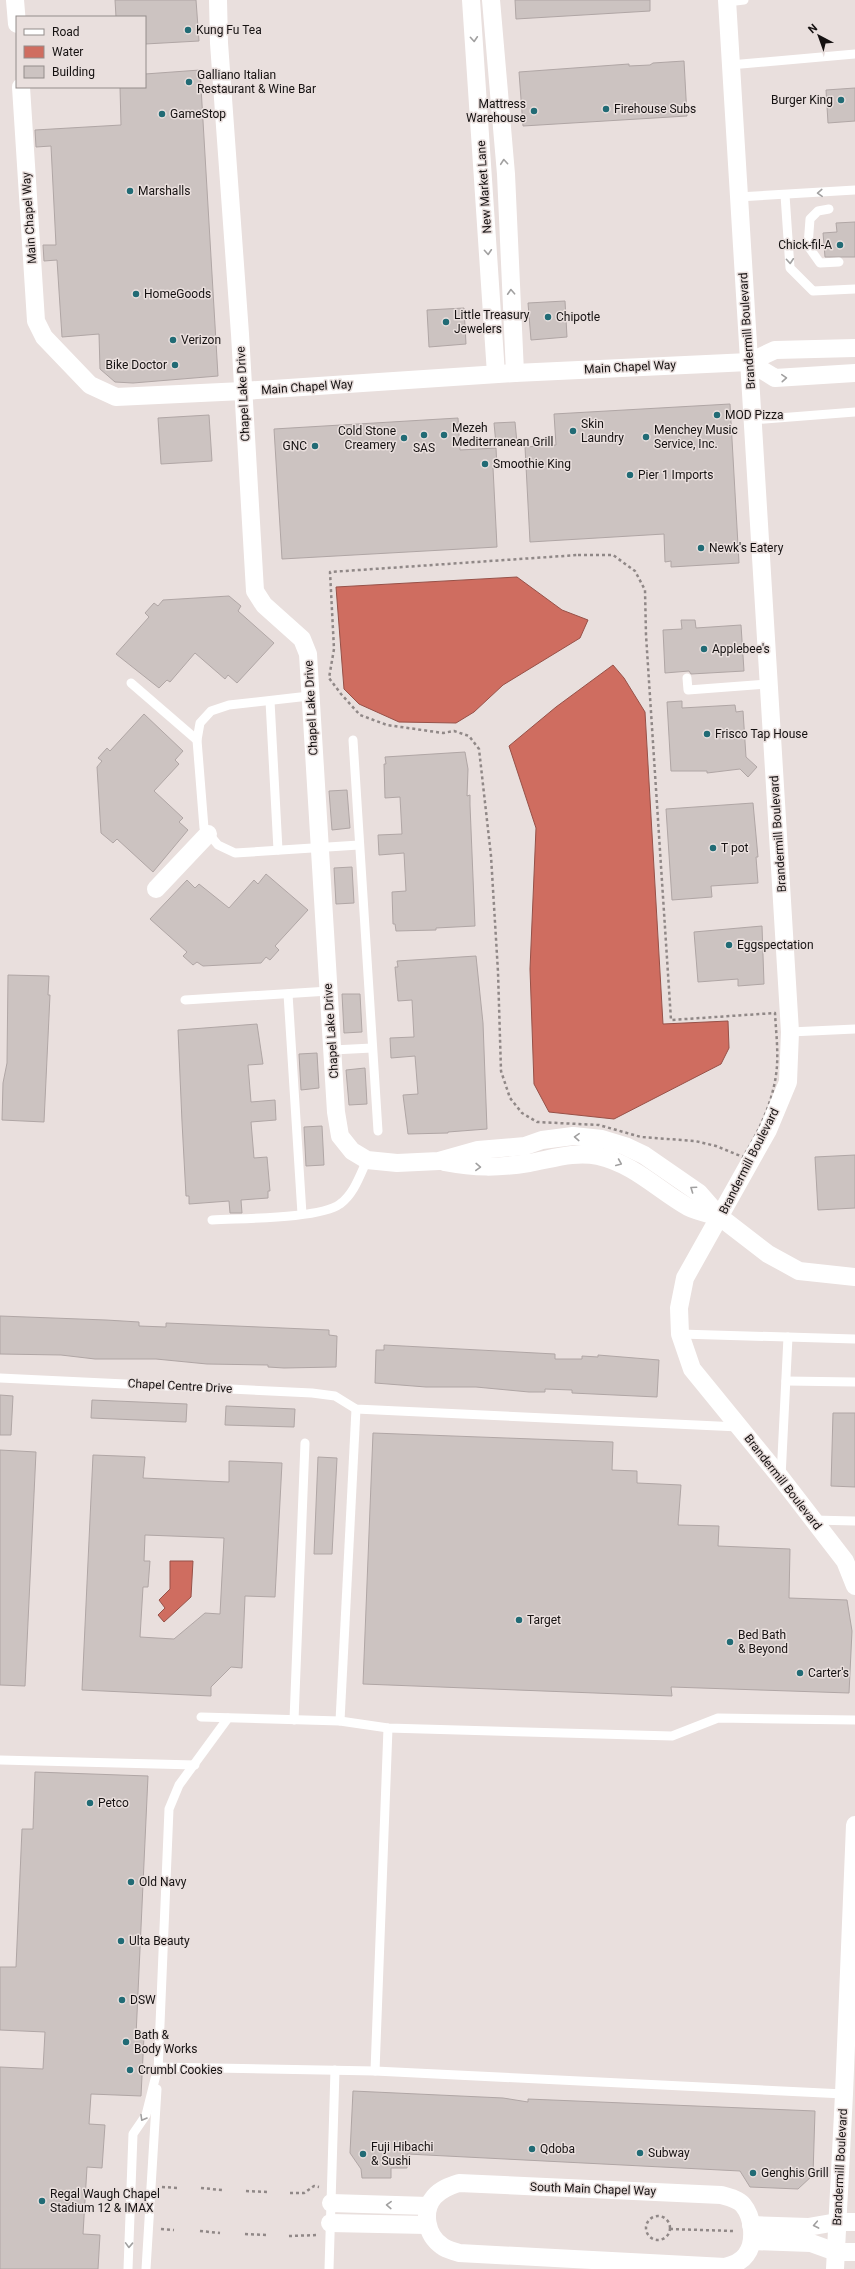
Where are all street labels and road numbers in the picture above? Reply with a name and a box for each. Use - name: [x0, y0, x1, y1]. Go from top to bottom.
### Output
- street label: New Market Lane: [474, 140, 494, 234]
- street label: Main Chapel Way: [19, 171, 39, 264]
- street label: Brandermill Boulevard: [736, 272, 758, 390]
- street label: Chapel Lake Drive: [234, 346, 252, 442]
- street label: Main Chapel Way: [584, 358, 677, 376]
- street label: Main Chapel Way: [261, 377, 354, 397]
- street label: Chapel Lake Drive: [302, 660, 320, 756]
- street label: Brandermill Boulevard: [767, 775, 789, 893]
- street label: Chapel Lake Drive: [321, 983, 341, 1079]
- street label: Brandermill Boulevard: [716, 1106, 782, 1216]
- street label: Chapel Centre Drive: [127, 1376, 233, 1396]
- street label: Brandermill Boulevard: [741, 1432, 825, 1532]
- street label: Brandermill Boulevard: [830, 2108, 850, 2226]
- street label: South Main Chapel Way: [530, 2180, 657, 2198]

